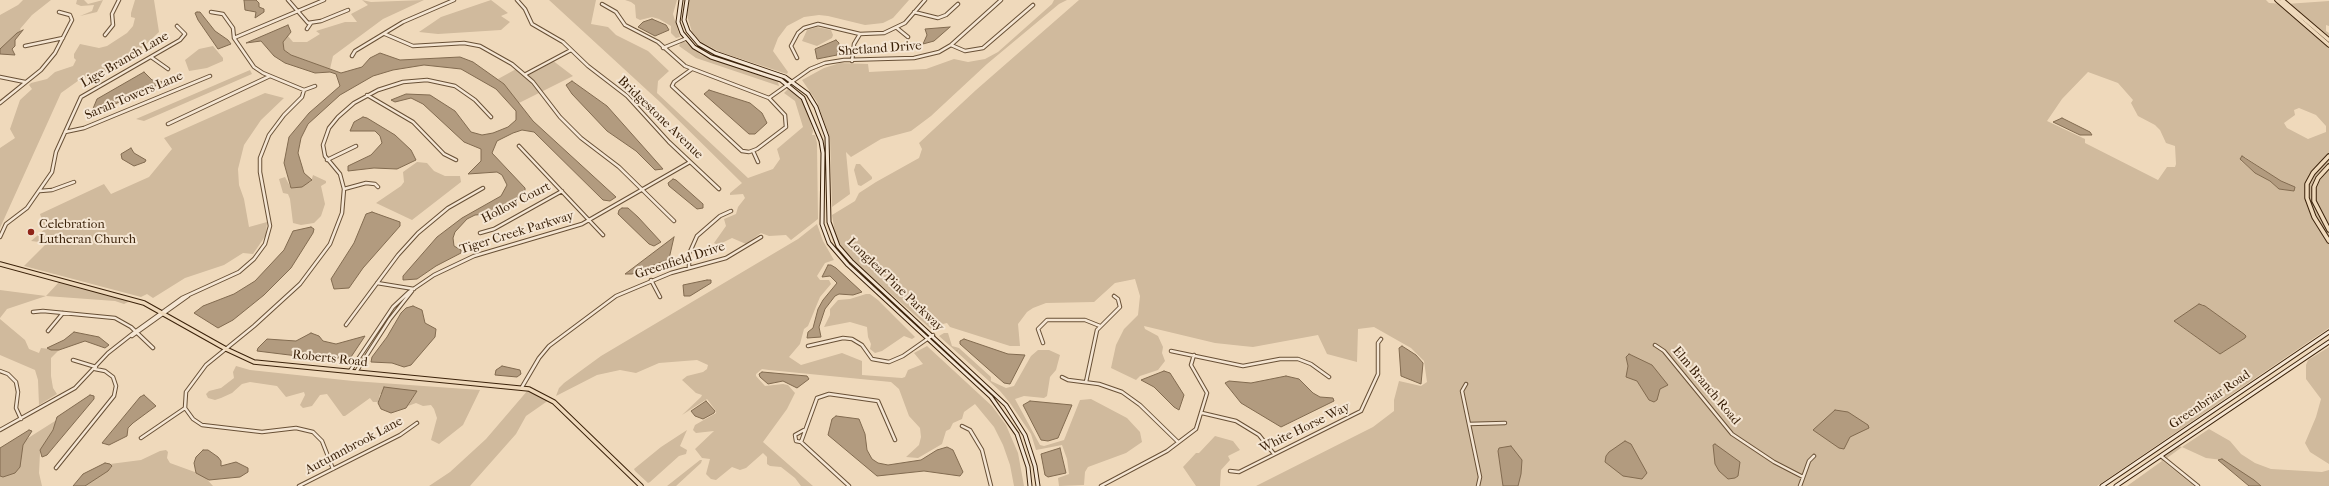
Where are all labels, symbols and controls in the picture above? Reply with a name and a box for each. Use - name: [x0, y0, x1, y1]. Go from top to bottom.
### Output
- street label: Lige Branch Lane: [78, 29, 172, 91]
- street label: Shetland Drive: [838, 38, 922, 60]
- street label: Sarah Towers Lane: [83, 68, 185, 124]
- street label: Bridgestone Avenue: [614, 73, 706, 163]
- street label: Hollow Court: [479, 179, 553, 227]
- street label: Tiger Creek Parkway: [458, 208, 576, 258]
- place label: Celebration Lutheran Church: [39, 217, 136, 248]
- marker: Celebration Lutheran Church: [26, 227, 36, 237]
- street label: Longleaf Pine Parkway: [843, 235, 947, 335]
- street label: Greenfield Drive: [633, 239, 727, 283]
- street label: Elm Branch Road: [1669, 344, 1743, 428]
- street label: Roberts Road: [291, 347, 369, 371]
- street label: Greenbriar Road: [2167, 367, 2253, 433]
- street label: White Horse Way: [1257, 399, 1353, 457]
- street label: Autumnbrook Lane: [302, 414, 406, 478]

